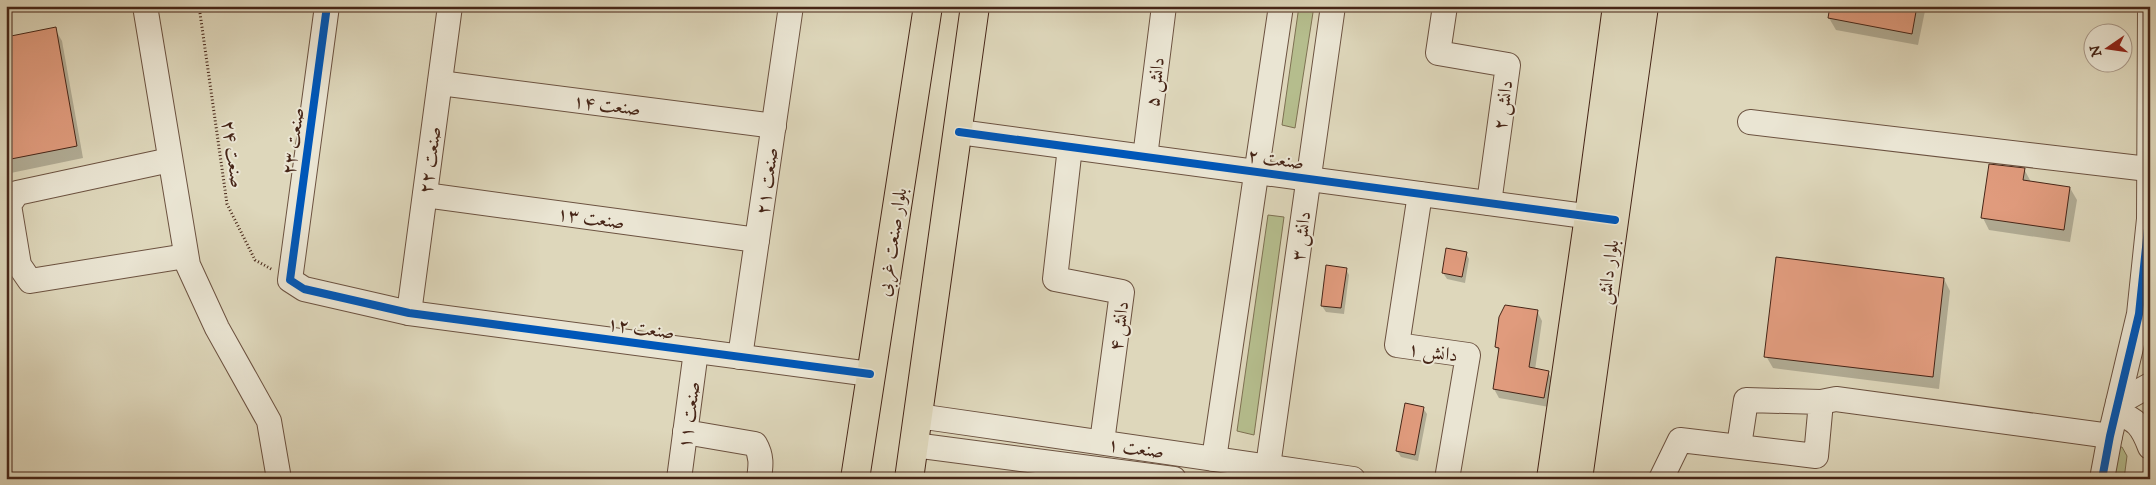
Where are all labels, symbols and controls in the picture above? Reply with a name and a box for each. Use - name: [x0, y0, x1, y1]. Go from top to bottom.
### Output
- north arrow: [2084, 22, 2134, 72]
- text: N: [2086, 43, 2106, 58]
- street label: دانش ۵: [1141, 56, 1171, 109]
- street label: دانش ۲: [1489, 79, 1519, 132]
- street label: صنعت ۱۴: [572, 90, 642, 121]
- street label: صنعت ۲۳: [277, 106, 310, 176]
- street label: صنعت ۲۴: [216, 119, 249, 189]
- street label: صنعت ۲۲: [414, 125, 447, 195]
- street label: صنعت ۲: [1246, 144, 1306, 175]
- street label: صنعت ۲۱: [751, 146, 784, 216]
- street label: بلوار صنعت غربی: [873, 186, 914, 298]
- street label: صنعت ۱۳: [556, 202, 626, 235]
- street label: دانش ۳: [1287, 210, 1317, 263]
- street label: بلوار دانش: [1593, 238, 1625, 306]
- street label: دانش ۴: [1105, 300, 1135, 353]
- street label: صنعت ۱۲: [606, 312, 676, 345]
- street label: دانش ۱: [1406, 338, 1459, 368]
- street label: صنعت ۱۱: [673, 380, 706, 450]
- street label: صنعت ۱: [1106, 433, 1166, 464]

